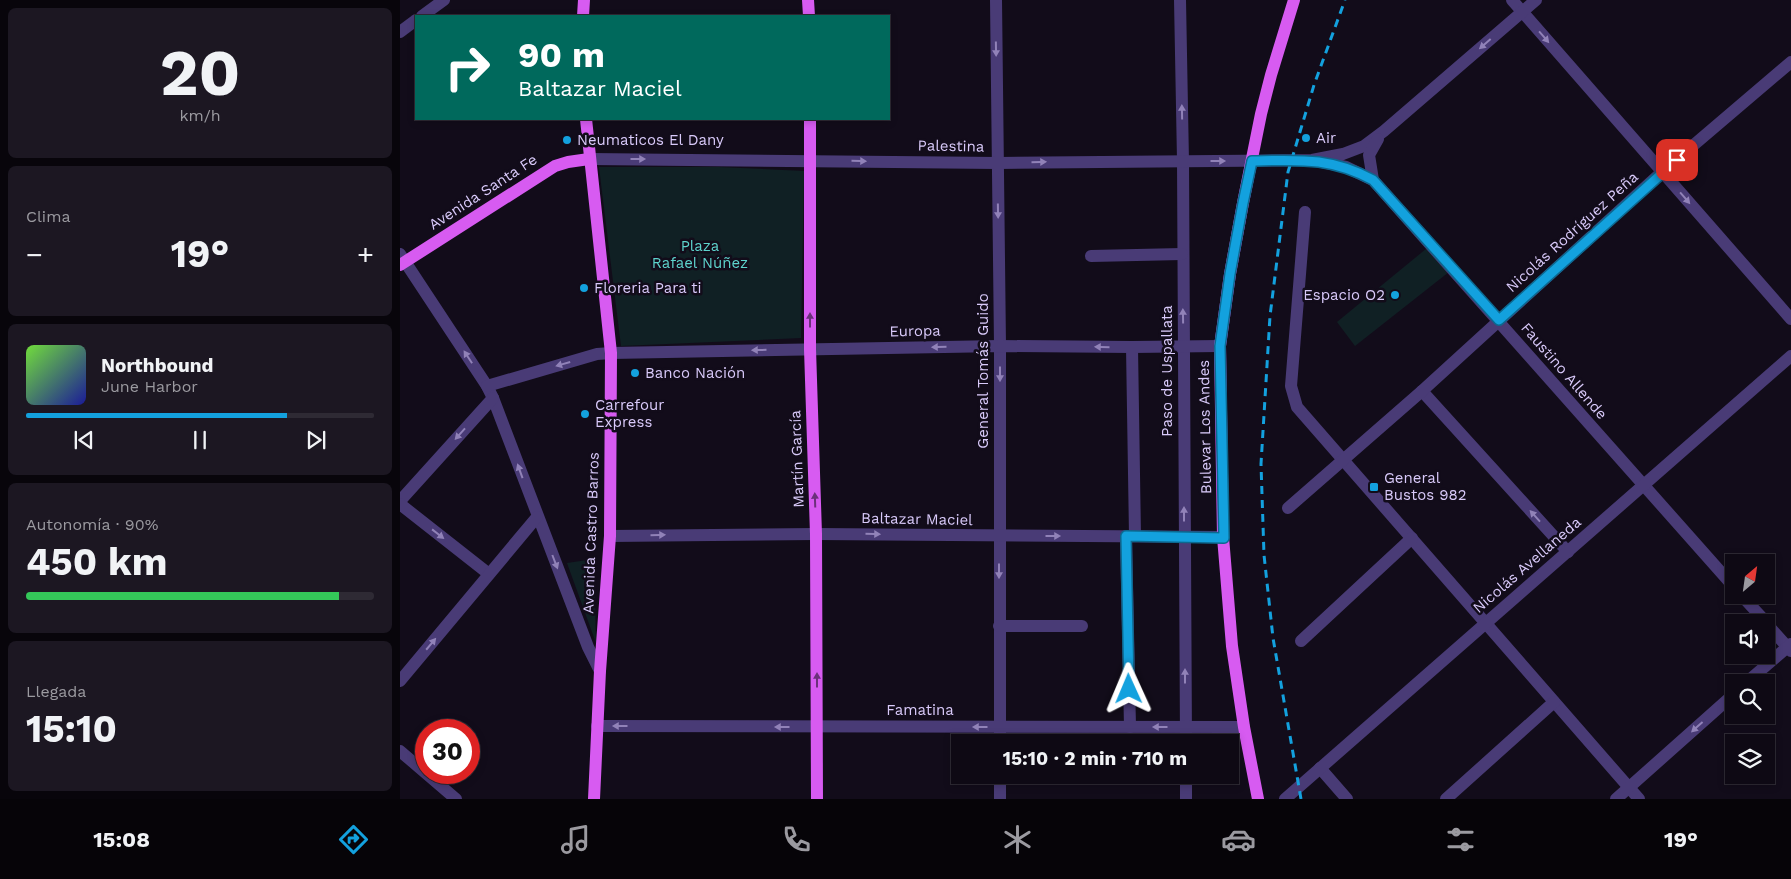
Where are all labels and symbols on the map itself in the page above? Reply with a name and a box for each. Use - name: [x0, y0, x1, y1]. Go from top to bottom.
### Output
- one-way arrow: [1538, 30, 1550, 42]
- one-way arrow: [1480, 38, 1492, 50]
- one-way arrow: [992, 41, 1000, 57]
- one-way arrow: [1178, 104, 1186, 120]
- place label: Air: [1316, 129, 1336, 147]
- place label: Neumaticos El Dany: [577, 131, 724, 149]
- marker: Air: [1300, 132, 1312, 144]
- marker: Neumaticos El Dany: [561, 134, 573, 146]
- street label: Palestina: [917, 136, 985, 156]
- pin: [1656, 139, 1698, 181]
- street label: Avenida Santa Fe: [425, 150, 541, 234]
- one-way arrow: [630, 155, 646, 163]
- one-way arrow: [852, 157, 868, 165]
- one-way arrow: [1210, 157, 1226, 165]
- one-way arrow: [1032, 158, 1048, 166]
- street label: Nicolás Rodríguez Peña: [1502, 168, 1642, 296]
- one-way arrow: [1680, 192, 1691, 205]
- one-way arrow: [995, 203, 1003, 219]
- park label: Plaza Rafael Núñez: [652, 237, 748, 272]
- place label: Floreria Para ti: [594, 279, 701, 297]
- marker: Floreria Para ti: [578, 282, 590, 294]
- place label: Espacio O2: [1303, 286, 1385, 304]
- marker: Espacio O2: [1389, 289, 1401, 301]
- street label: General Tomás Guido: [974, 293, 992, 449]
- street label: Paso de Uspallata: [1158, 305, 1176, 437]
- one-way arrow: [1179, 308, 1187, 324]
- one-way arrow: [806, 312, 814, 328]
- street label: Faustino Allende: [1517, 319, 1611, 423]
- street label: Europa: [889, 322, 941, 340]
- one-way arrow: [931, 343, 947, 351]
- one-way arrow: [1093, 343, 1109, 351]
- one-way arrow: [751, 346, 767, 354]
- one-way arrow: [463, 350, 472, 363]
- one-way arrow: [556, 360, 571, 368]
- street label: Bulevar Los Andes: [1195, 360, 1215, 494]
- place label: Banco Nación: [645, 364, 745, 382]
- one-way arrow: [996, 366, 1004, 382]
- marker: Banco Nación: [629, 367, 641, 379]
- place label: Carrefour Express: [595, 396, 664, 431]
- marker: Carrefour Express: [579, 408, 591, 420]
- street label: Martín García: [786, 409, 808, 508]
- one-way arrow: [454, 428, 466, 440]
- street label: Avenida Castro Barros: [579, 452, 603, 614]
- one-way arrow: [516, 463, 524, 478]
- place label: General Bustos 982: [1384, 469, 1467, 504]
- marker: General Bustos 982: [1368, 481, 1380, 493]
- one-way arrow: [811, 492, 819, 508]
- one-way arrow: [1180, 506, 1188, 522]
- street label: Baltazar Maciel: [861, 509, 973, 529]
- one-way arrow: [1529, 510, 1541, 522]
- street label: Nicolás Avellaneda: [1469, 513, 1585, 617]
- one-way arrow: [432, 529, 445, 540]
- one-way arrow: [651, 531, 667, 539]
- one-way arrow: [866, 531, 882, 539]
- one-way arrow: [1046, 532, 1062, 540]
- north arrow: [1725, 554, 1775, 604]
- one-way arrow: [551, 555, 559, 569]
- one-way arrow: [995, 563, 1003, 579]
- one-way arrow: [426, 638, 437, 651]
- position arrow: [1102, 662, 1154, 714]
- one-way arrow: [1181, 668, 1189, 684]
- one-way arrow: [812, 672, 820, 688]
- street label: Famatina: [886, 701, 954, 719]
- speed limit sign: 30: [415, 719, 480, 784]
- one-way arrow: [1692, 721, 1704, 733]
- one-way arrow: [612, 722, 628, 730]
- one-way arrow: [774, 723, 790, 731]
- one-way arrow: [972, 723, 988, 731]
- one-way arrow: [1152, 723, 1168, 731]

